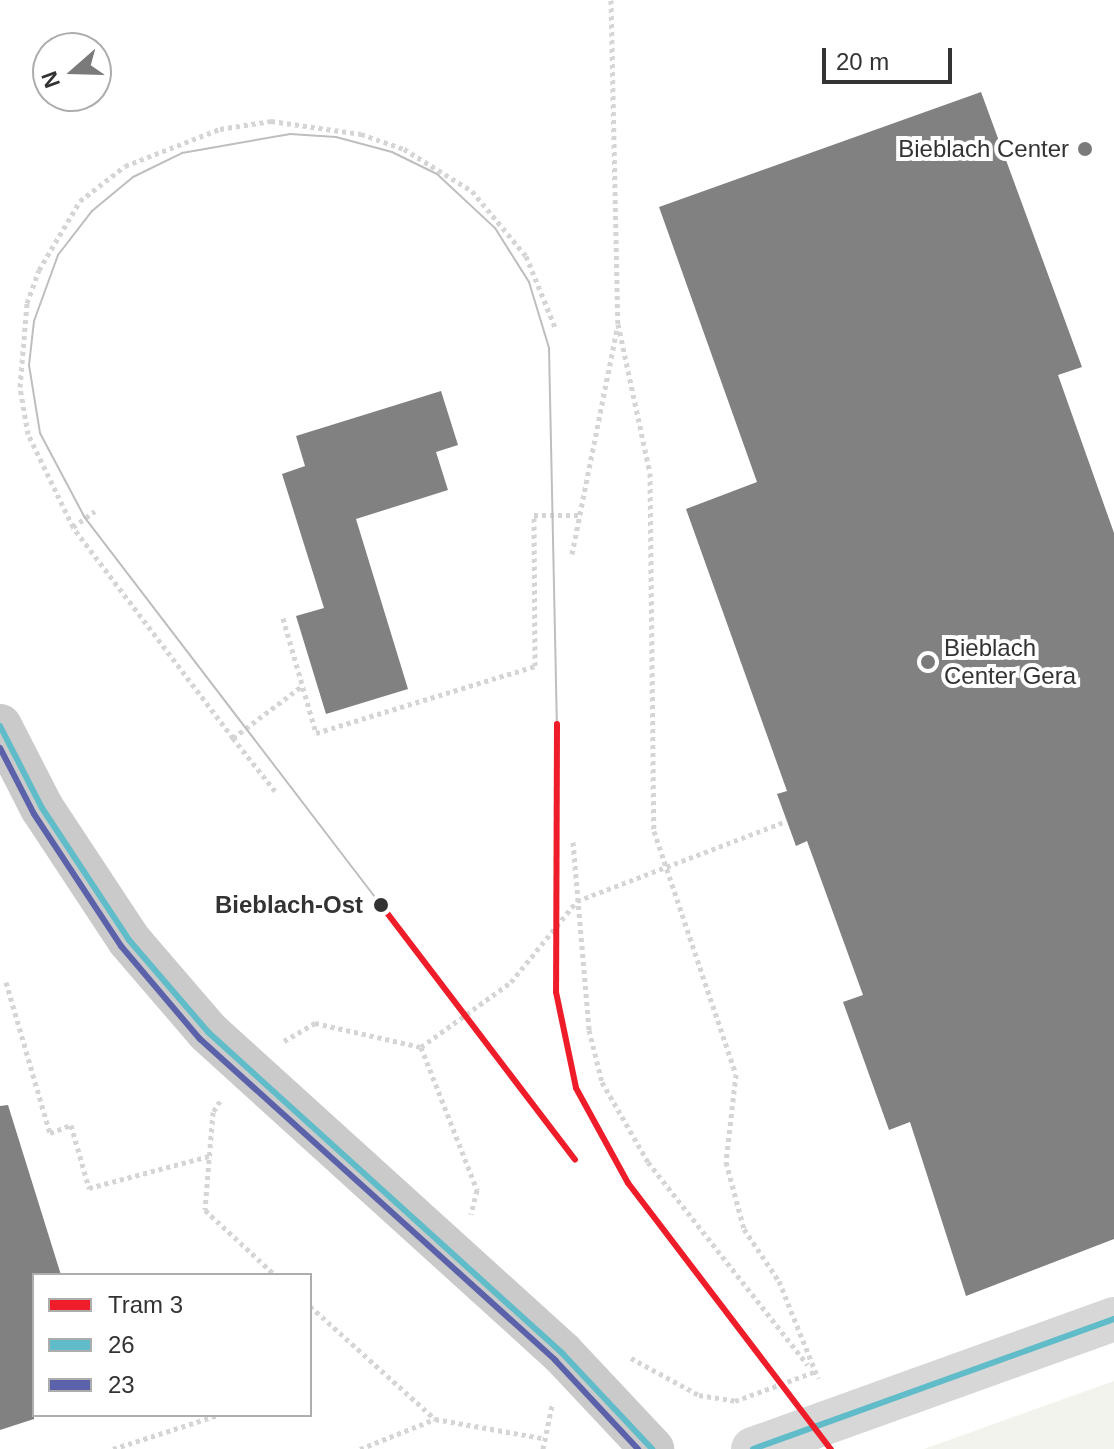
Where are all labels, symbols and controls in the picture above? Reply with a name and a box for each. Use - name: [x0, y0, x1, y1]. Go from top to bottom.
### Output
- north arrow: [32, 32, 112, 112]
- scale bar: [826, 32, 956, 82]
- text: 20 m: [836, 48, 889, 75]
- text: N: [36, 68, 65, 91]
- place label: Bieblach Center: [898, 135, 1069, 163]
- marker: Bieblach Center: [1076, 140, 1094, 158]
- place label: Bieblach Center Gera: [944, 634, 1076, 690]
- marker: Bieblach Center Gera: [919, 653, 937, 671]
- place label: Bieblach-Ost: [215, 891, 363, 919]
- marker: Bieblach-Ost: [370, 894, 392, 916]
- legend: [32, 1273, 312, 1417]
- text: Tram 3: [108, 1291, 183, 1318]
- text: 26: [108, 1331, 135, 1358]
- text: 23: [108, 1371, 135, 1398]

